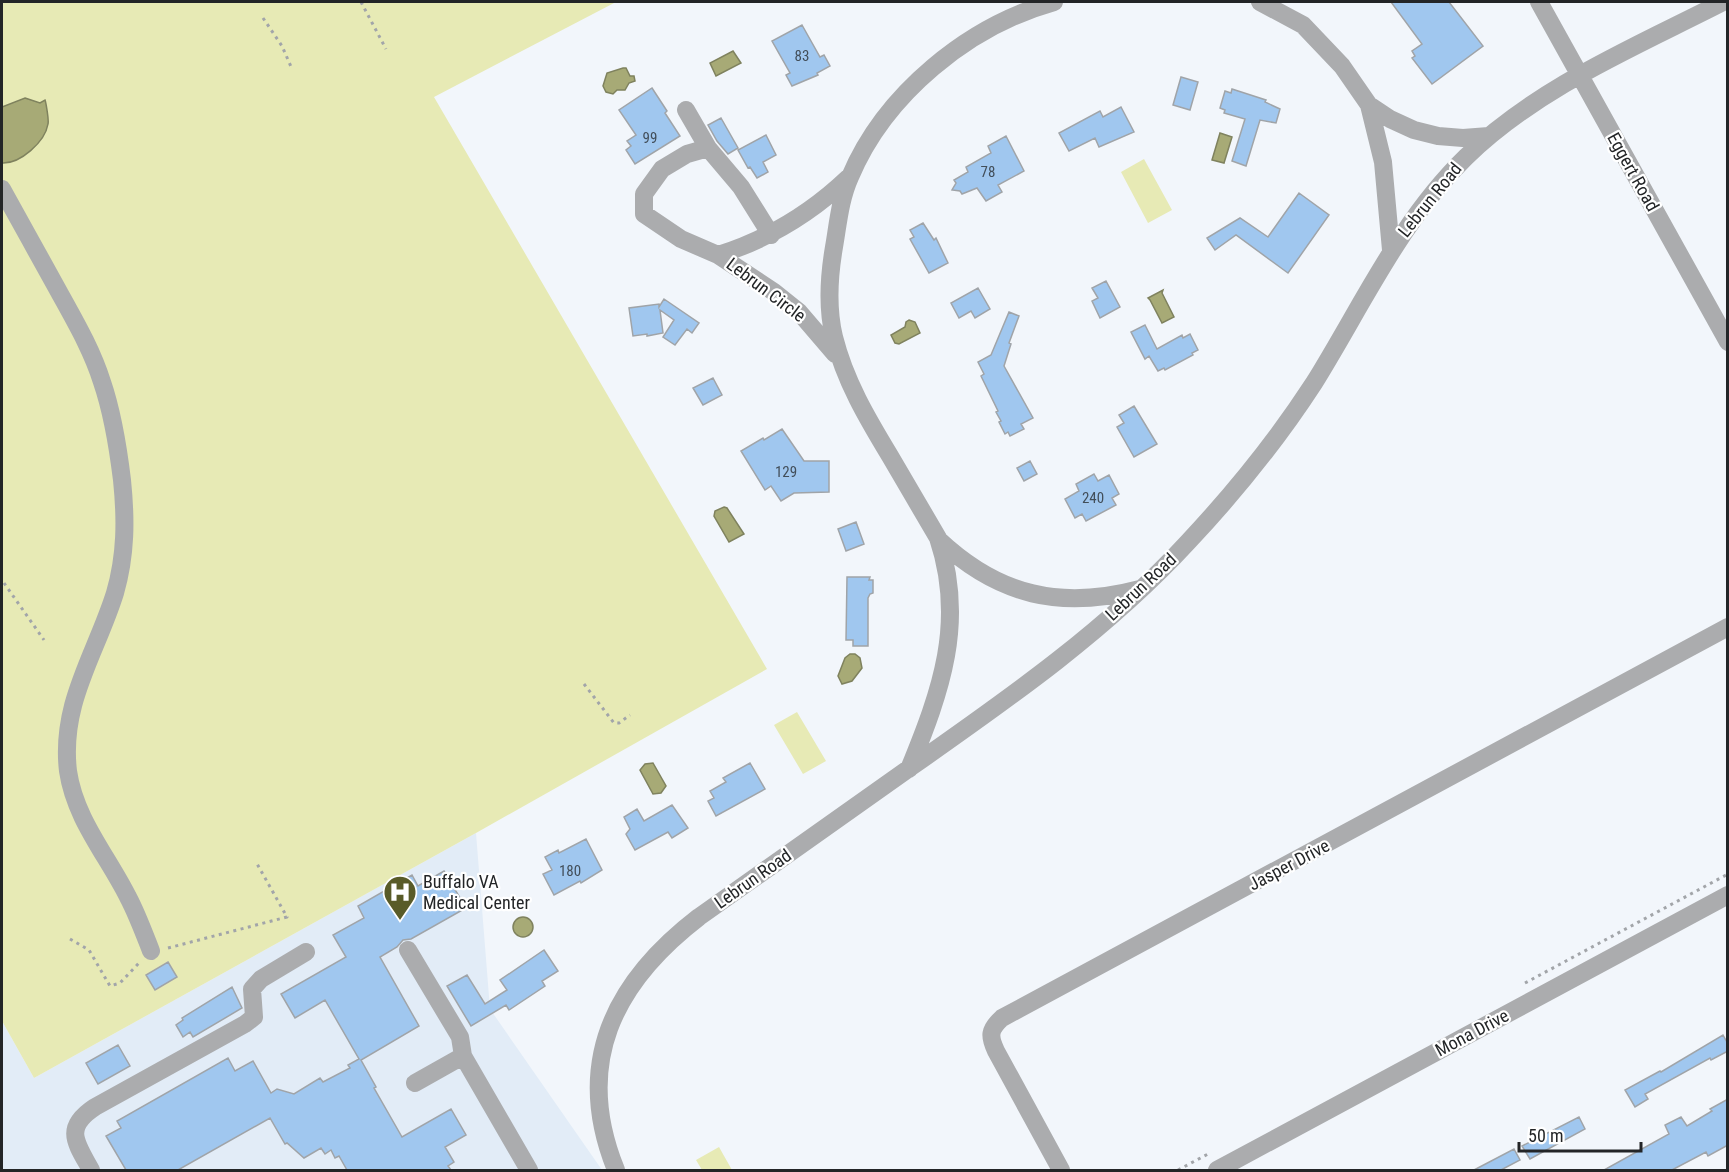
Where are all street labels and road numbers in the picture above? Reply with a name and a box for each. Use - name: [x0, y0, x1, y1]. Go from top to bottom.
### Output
- street label: Eggert Road: [1603, 129, 1664, 215]
- street label: Lebrun Road: [1393, 158, 1466, 241]
- street label: Lebrun Circle: [723, 253, 810, 326]
- street label: Lebrun Road: [1101, 549, 1180, 625]
- street label: Jasper Drive: [1245, 835, 1333, 895]
- street label: Lebrun Road: [710, 844, 795, 913]
- street label: Mona Drive: [1432, 1005, 1512, 1061]

